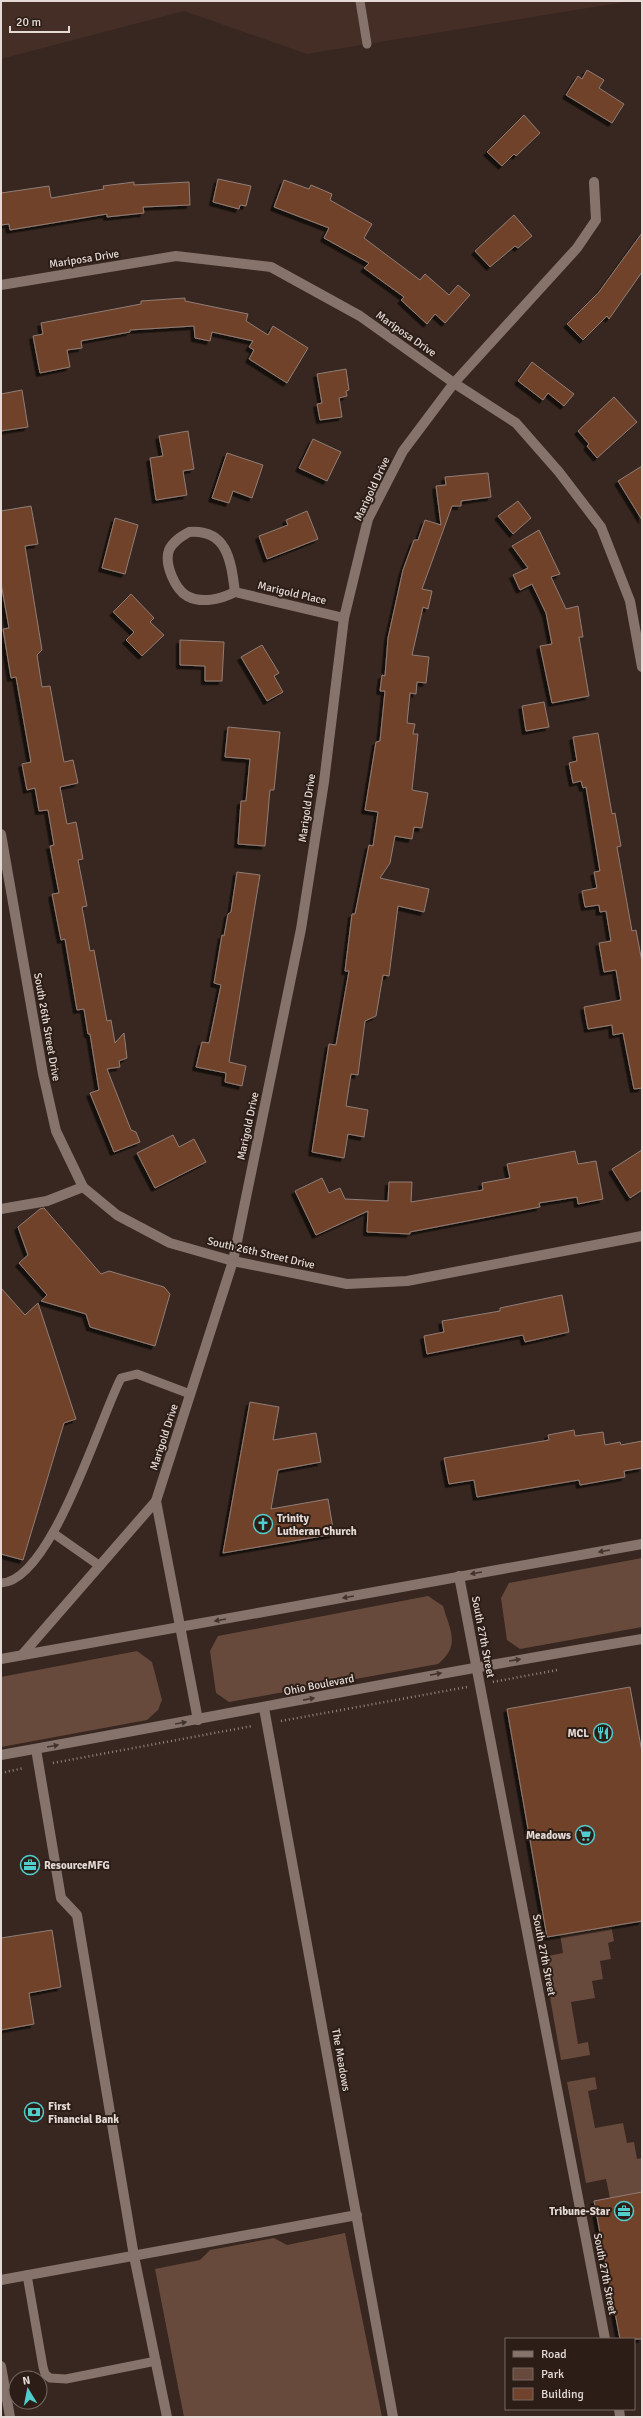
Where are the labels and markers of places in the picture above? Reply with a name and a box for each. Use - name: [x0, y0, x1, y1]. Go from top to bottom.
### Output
- place label: Trinity Lutheran Church: [277, 1512, 357, 1538]
- church icon: Trinity Lutheran Church: [252, 1513, 274, 1535]
- restaurant icon: MCL: [592, 1722, 614, 1744]
- place label: MCL: [567, 1727, 589, 1740]
- supermarket icon: Meadows: [574, 1824, 596, 1846]
- place label: Meadows: [526, 1829, 571, 1842]
- office icon: ResourceMFG: [19, 1854, 41, 1876]
- place label: ResourceMFG: [44, 1859, 110, 1872]
- place label: First Financial Bank: [48, 2100, 119, 2126]
- bank icon: First Financial Bank: [23, 2101, 45, 2123]
- office icon: Tribune-Star: [613, 2200, 635, 2222]
- place label: Tribune-Star: [549, 2205, 611, 2218]

